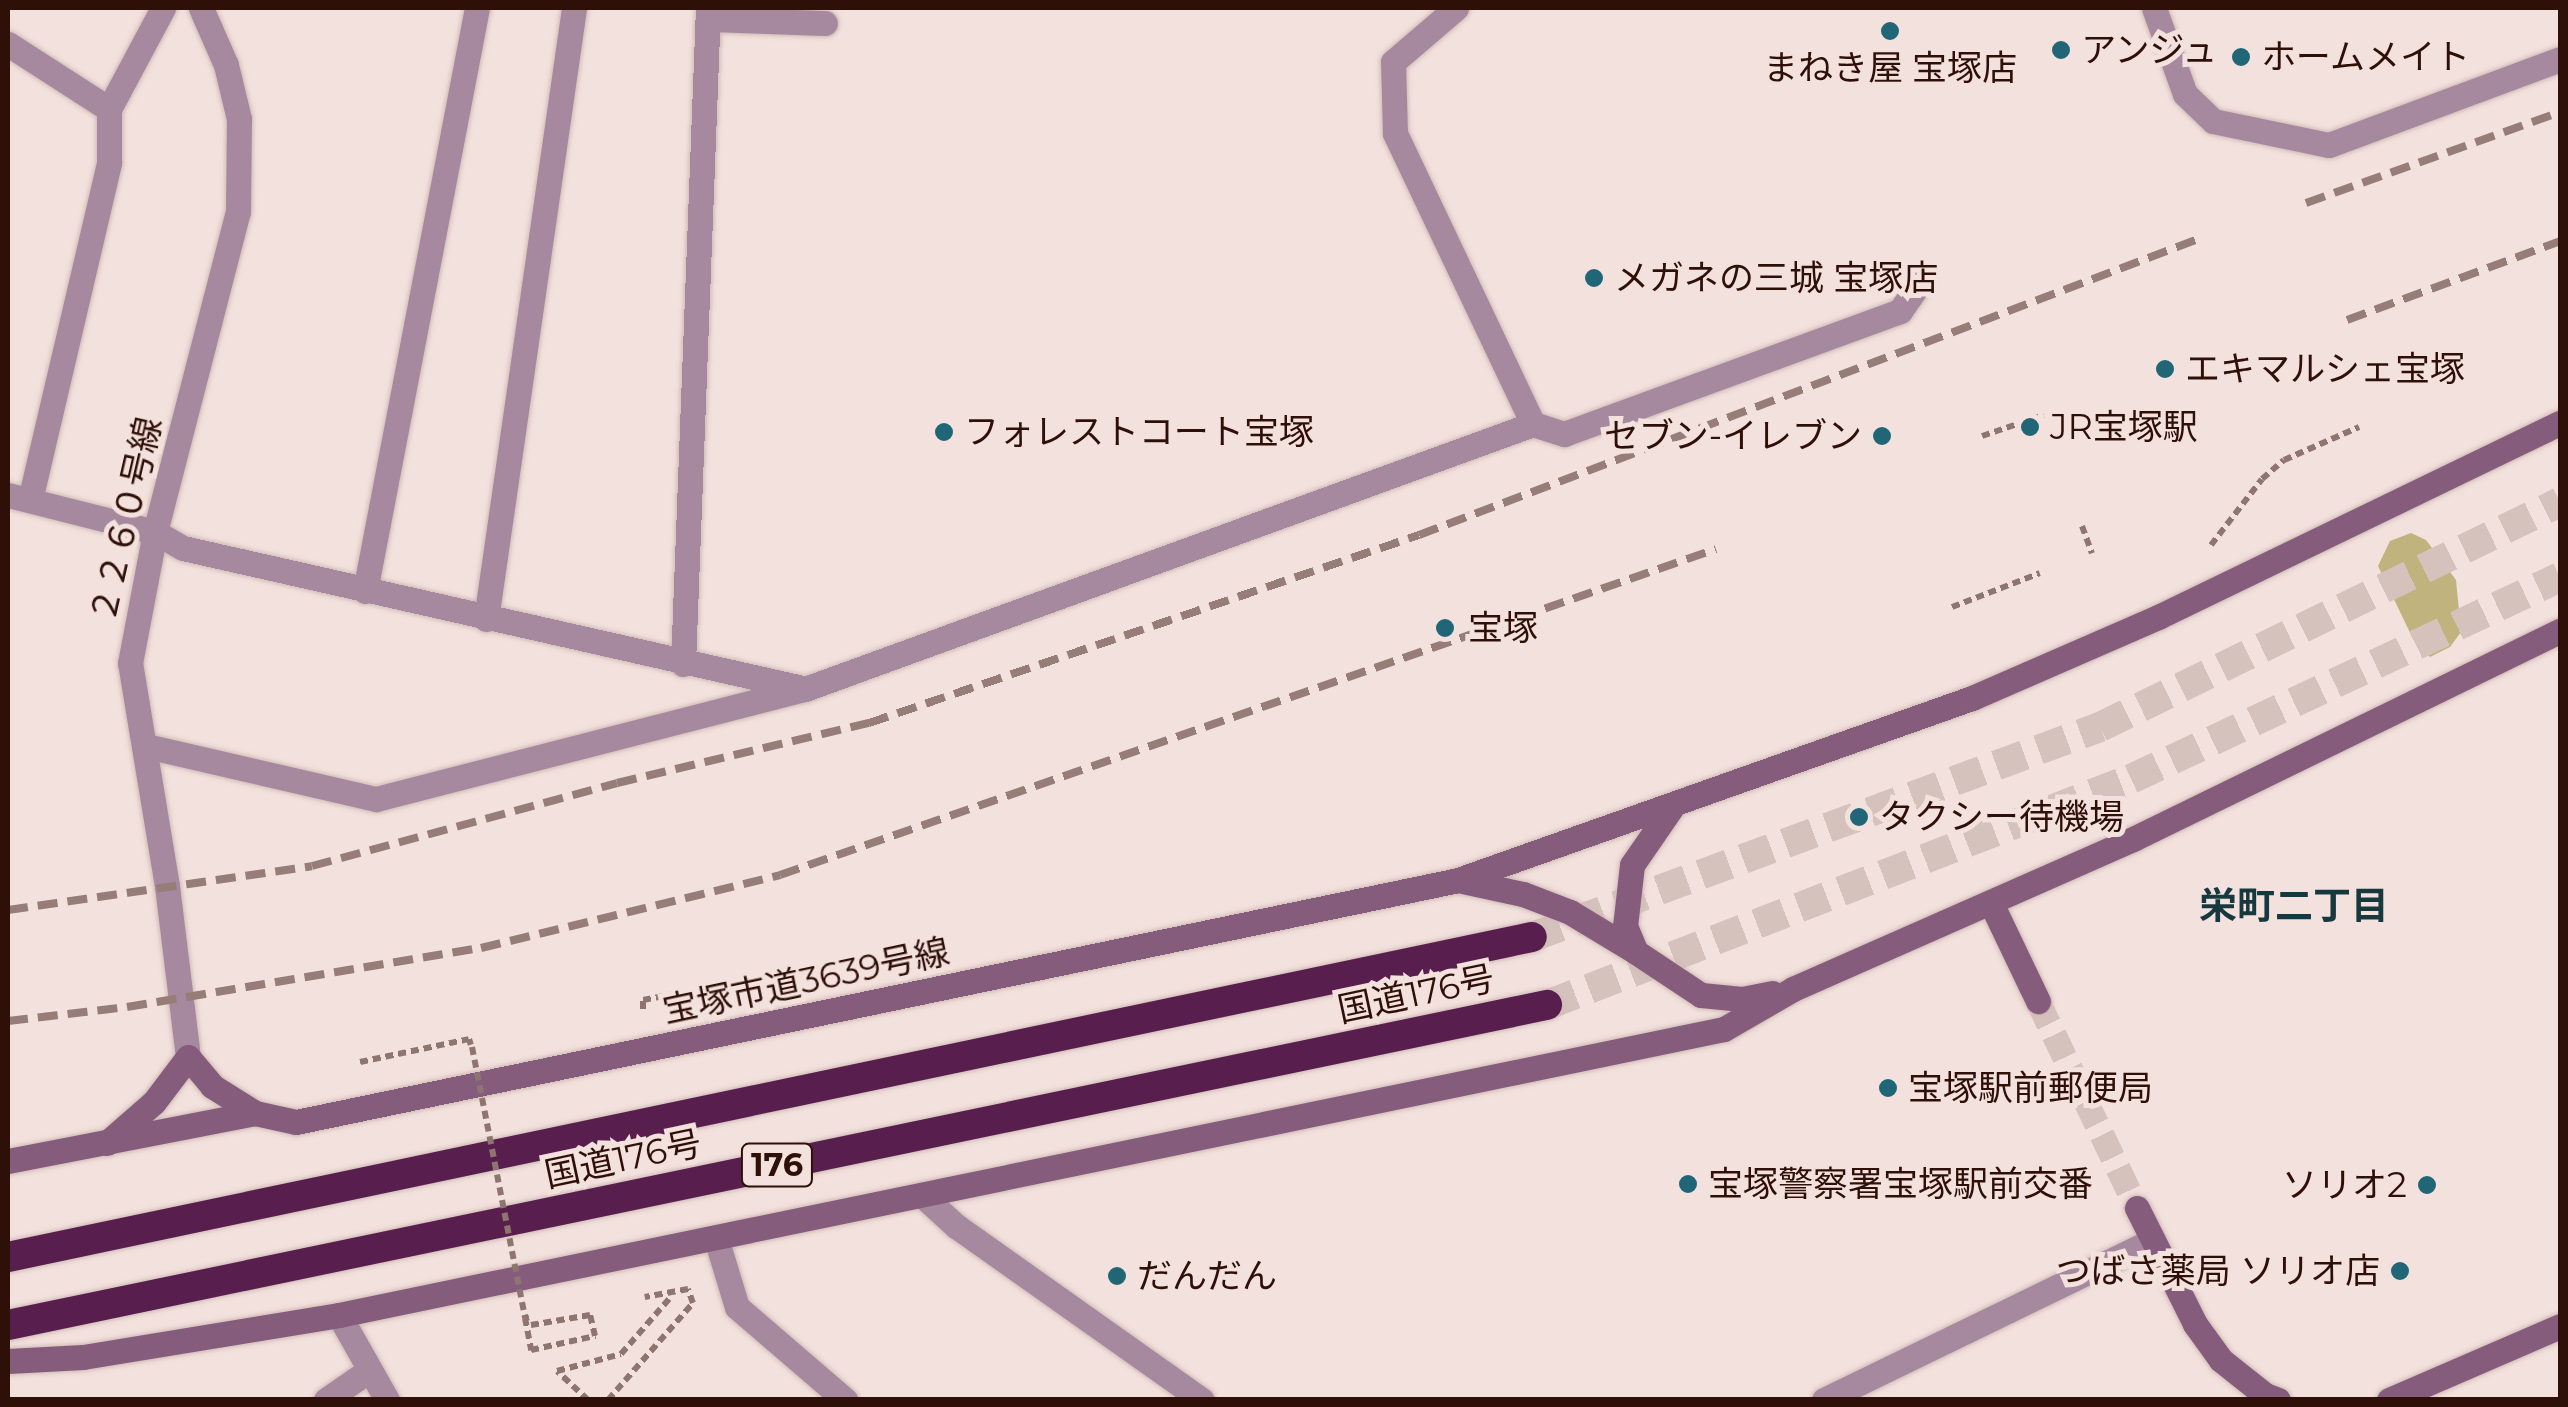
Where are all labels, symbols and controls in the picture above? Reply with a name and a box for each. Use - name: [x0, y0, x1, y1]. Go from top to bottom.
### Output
- marker: まねき屋 宝塚店: [1879, 20, 1901, 42]
- place label: アンジュ: [2081, 29, 2221, 71]
- place label: ホームメイト: [2261, 36, 2471, 78]
- marker: アンジュ: [2050, 39, 2072, 61]
- marker: ホームメイト: [2230, 46, 2252, 68]
- place label: まねき屋 宝塚店: [1763, 47, 2017, 89]
- place label: メガネの三城 宝塚店: [1614, 257, 1938, 299]
- marker: メガネの三城 宝塚店: [1583, 267, 1605, 289]
- place label: エキマルシェ宝塚: [2185, 348, 2465, 390]
- marker: エキマルシェ宝塚: [2154, 358, 2176, 380]
- place label: JR宝塚駅: [2050, 406, 2198, 448]
- place label: フォレストコート宝塚: [964, 411, 1314, 453]
- street label: ２２６０号線: [82, 413, 170, 627]
- place label: セブン-イレブン: [1604, 415, 1862, 457]
- marker: JR宝塚駅: [2019, 416, 2041, 438]
- marker: フォレストコート宝塚: [933, 421, 955, 443]
- marker: セブン-イレブン: [1871, 425, 1893, 447]
- place label: 宝塚: [1468, 607, 1538, 649]
- marker: 宝塚: [1432, 615, 1458, 641]
- place label: タクシー待機場: [1879, 796, 2124, 838]
- marker: タクシー待機場: [1848, 806, 1870, 828]
- district label: 栄町二丁目: [2199, 883, 2389, 929]
- street label: 宝塚市道3639号線: [659, 930, 953, 1032]
- street label: 国道176号: [1334, 957, 1498, 1031]
- place label: 宝塚駅前郵便局: [1908, 1067, 2153, 1109]
- marker: 宝塚駅前郵便局: [1877, 1077, 1899, 1099]
- street label: 国道176号: [541, 1122, 705, 1196]
- road number: 176: [740, 1138, 814, 1192]
- place label: 宝塚警察署宝塚駅前交番: [1708, 1163, 2093, 1205]
- place label: ソリオ2: [2282, 1164, 2407, 1206]
- marker: 宝塚警察署宝塚駅前交番: [1677, 1173, 1699, 1195]
- marker: ソリオ2: [2416, 1174, 2438, 1196]
- place label: つばさ薬局 ソリオ店: [2056, 1250, 2380, 1292]
- place label: だんだん: [1137, 1255, 1277, 1297]
- marker: つばさ薬局 ソリオ店: [2389, 1260, 2411, 1282]
- marker: だんだん: [1106, 1265, 1128, 1287]

